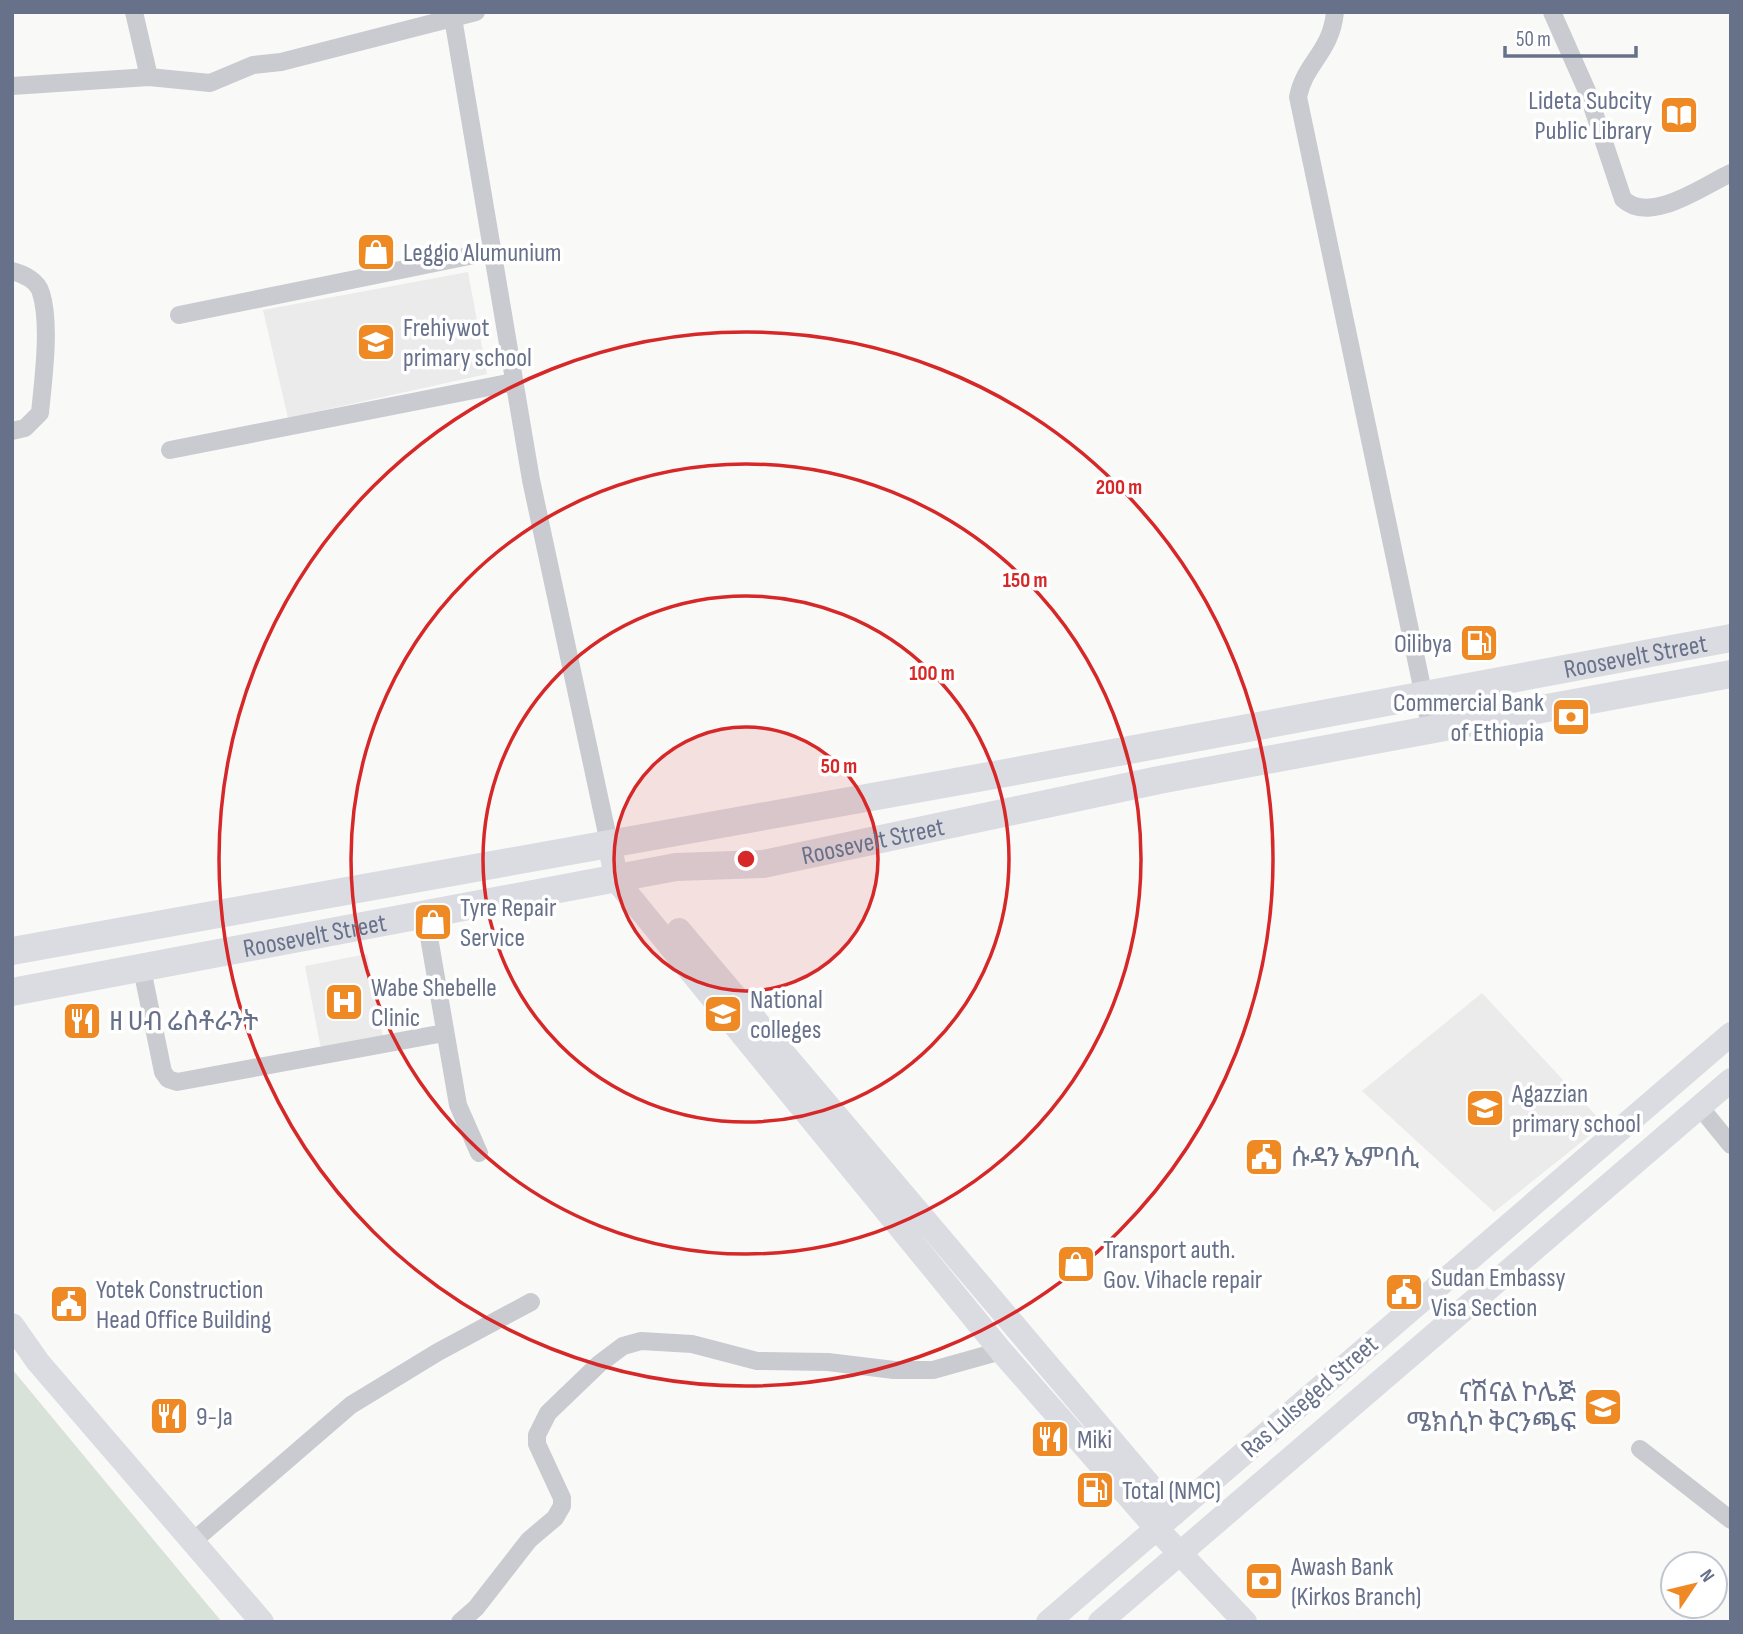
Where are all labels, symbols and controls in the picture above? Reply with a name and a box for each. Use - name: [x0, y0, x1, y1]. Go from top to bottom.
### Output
- scale bar: [1505, 14, 1636, 58]
- text: 50 m: [1516, 27, 1551, 52]
- place label: Lideta Subcity Public Library: [1528, 86, 1652, 147]
- library icon: Lideta Subcity Public Library: [1658, 94, 1700, 136]
- shop icon: Leggio Alumunium: [355, 231, 397, 273]
- place label: Leggio Alumunium: [403, 238, 562, 269]
- place label: Frehiywot primary school: [403, 313, 532, 374]
- school or university icon: Frehiywot primary school: [355, 321, 397, 363]
- text: 200 m: [1096, 475, 1142, 500]
- text: 150 m: [1003, 568, 1047, 593]
- fuel station icon: Oilibya: [1458, 622, 1500, 664]
- place label: Oilibya: [1394, 629, 1452, 660]
- street label: Roosevelt Street: [1562, 629, 1710, 686]
- text: 100 m: [909, 661, 955, 686]
- place label: Commercial Bank of Ethiopia: [1393, 688, 1544, 749]
- bank icon: Commercial Bank of Ethiopia: [1550, 696, 1592, 738]
- text: 50 m: [821, 754, 857, 779]
- street label: Roosevelt Street: [799, 812, 947, 872]
- centre of rings: [734, 847, 758, 871]
- place label: Tyre Repair Service: [460, 893, 557, 954]
- shop icon: Tyre Repair Service: [412, 901, 454, 943]
- street label: Roosevelt Street: [241, 908, 389, 965]
- place label: Wabe Shebelle Clinic: [371, 973, 497, 1034]
- hospital icon: Wabe Shebelle Clinic: [323, 981, 365, 1023]
- place label: National colleges: [750, 985, 823, 1046]
- school or university icon: National colleges: [702, 993, 744, 1035]
- restaurant icon: ዘ ሀብ ሬስቶራንት: [61, 1000, 103, 1042]
- place label: ዘ ሀብ ሬስቶራንት: [109, 1007, 259, 1038]
- place label: Agazzian primary school: [1511, 1079, 1641, 1140]
- school or university icon: Agazzian primary school: [1464, 1087, 1506, 1129]
- public building icon: ሱዳን ኤምባሲ: [1243, 1136, 1285, 1178]
- place label: ሱዳን ኤምባሲ: [1291, 1143, 1419, 1174]
- place label: Transport auth. Gov. Vihacle repair: [1103, 1235, 1263, 1296]
- shop icon: Transport auth. Gov. Vihacle repair: [1055, 1243, 1097, 1285]
- place label: Sudan Embassy Visa Section: [1431, 1263, 1566, 1324]
- public building icon: Sudan Embassy Visa Section: [1383, 1271, 1425, 1313]
- place label: Yotek Construction Head Office Building: [96, 1275, 271, 1336]
- public building icon: Yotek Construction Head Office Building: [48, 1283, 90, 1325]
- street label: Ras Lulseged Street: [1235, 1329, 1385, 1465]
- place label: ናሽናል ኮሌጅ ሜክሲኮ ቅርንጫፍ: [1407, 1378, 1576, 1439]
- school or university icon: ናሽናል ኮሌጅ ሜክሲኮ ቅርንጫፍ: [1582, 1386, 1624, 1428]
- restaurant icon: 9-Ja: [148, 1395, 190, 1437]
- place label: 9-Ja: [196, 1402, 233, 1433]
- restaurant icon: Miki: [1029, 1418, 1071, 1460]
- place label: Miki: [1077, 1425, 1112, 1456]
- fuel station icon: Total (NMC): [1074, 1469, 1116, 1511]
- place label: Total (NMC): [1122, 1476, 1221, 1507]
- north arrow: [1659, 1550, 1729, 1620]
- place label: Awash Bank (Kirkos Branch): [1290, 1552, 1421, 1613]
- bank icon: Awash Bank (Kirkos Branch): [1243, 1560, 1285, 1602]
- text: N: [1694, 1565, 1719, 1587]

